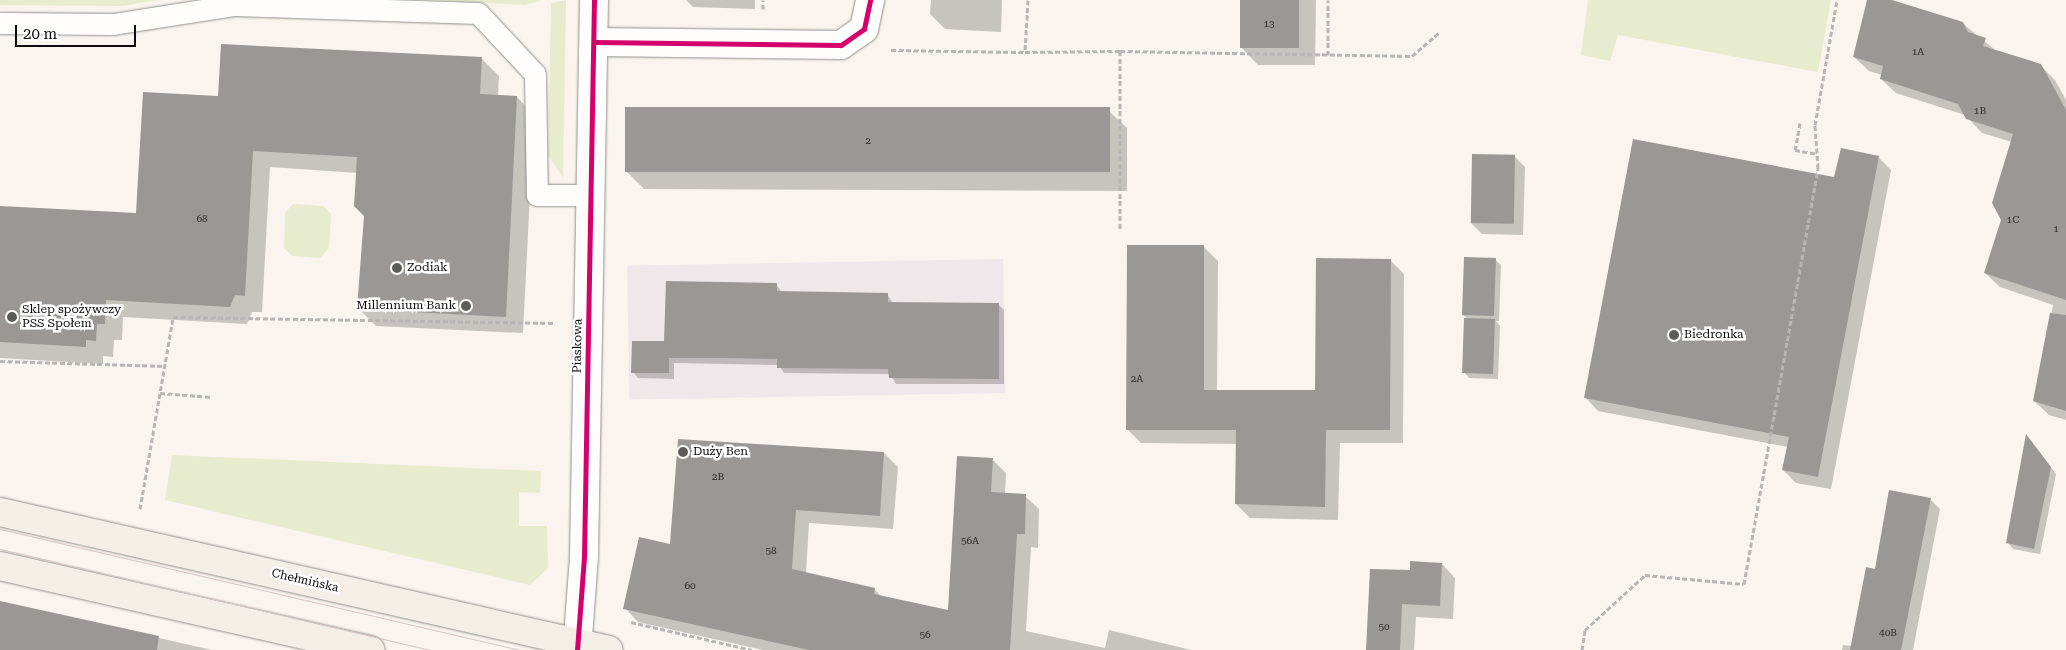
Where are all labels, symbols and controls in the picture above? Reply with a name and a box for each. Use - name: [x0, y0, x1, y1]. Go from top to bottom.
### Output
- scale bar: [18, 15, 139, 47]
- house number: 13: [1263, 18, 1275, 30]
- text: 20 m: [23, 25, 57, 43]
- house number: 1A: [1912, 46, 1924, 58]
- house number: 1B: [1974, 105, 1986, 117]
- house number: 2: [865, 135, 871, 147]
- house number: 68: [196, 213, 208, 225]
- house number: 1C: [2007, 214, 2019, 226]
- house number: 1: [2053, 223, 2059, 235]
- place label: Zodiak: [407, 261, 448, 275]
- marker: Zodiak: [391, 262, 403, 274]
- place label: Millennium Bank: [356, 299, 456, 313]
- marker: Millennium Bank: [460, 300, 472, 312]
- place label: Sklep spożywczy PSS Społem: [22, 303, 121, 331]
- marker: Sklep spożywczy PSS Społem: [6, 311, 18, 323]
- street label: Piaskowa: [570, 319, 586, 373]
- place label: Biedronka: [1684, 328, 1744, 342]
- marker: Biedronka: [1668, 329, 1680, 341]
- house number: 2A: [1131, 373, 1143, 385]
- place label: Duży Ben: [693, 445, 748, 459]
- marker: Duży Ben: [677, 446, 689, 458]
- house number: 2B: [712, 471, 724, 483]
- house number: 56A: [961, 535, 979, 547]
- house number: 58: [765, 545, 777, 557]
- street label: Chełmińska: [270, 566, 340, 596]
- house number: 60: [684, 580, 696, 592]
- house number: 50: [1378, 621, 1390, 633]
- house number: 40B: [1879, 627, 1897, 639]
- house number: 56: [919, 629, 931, 641]

